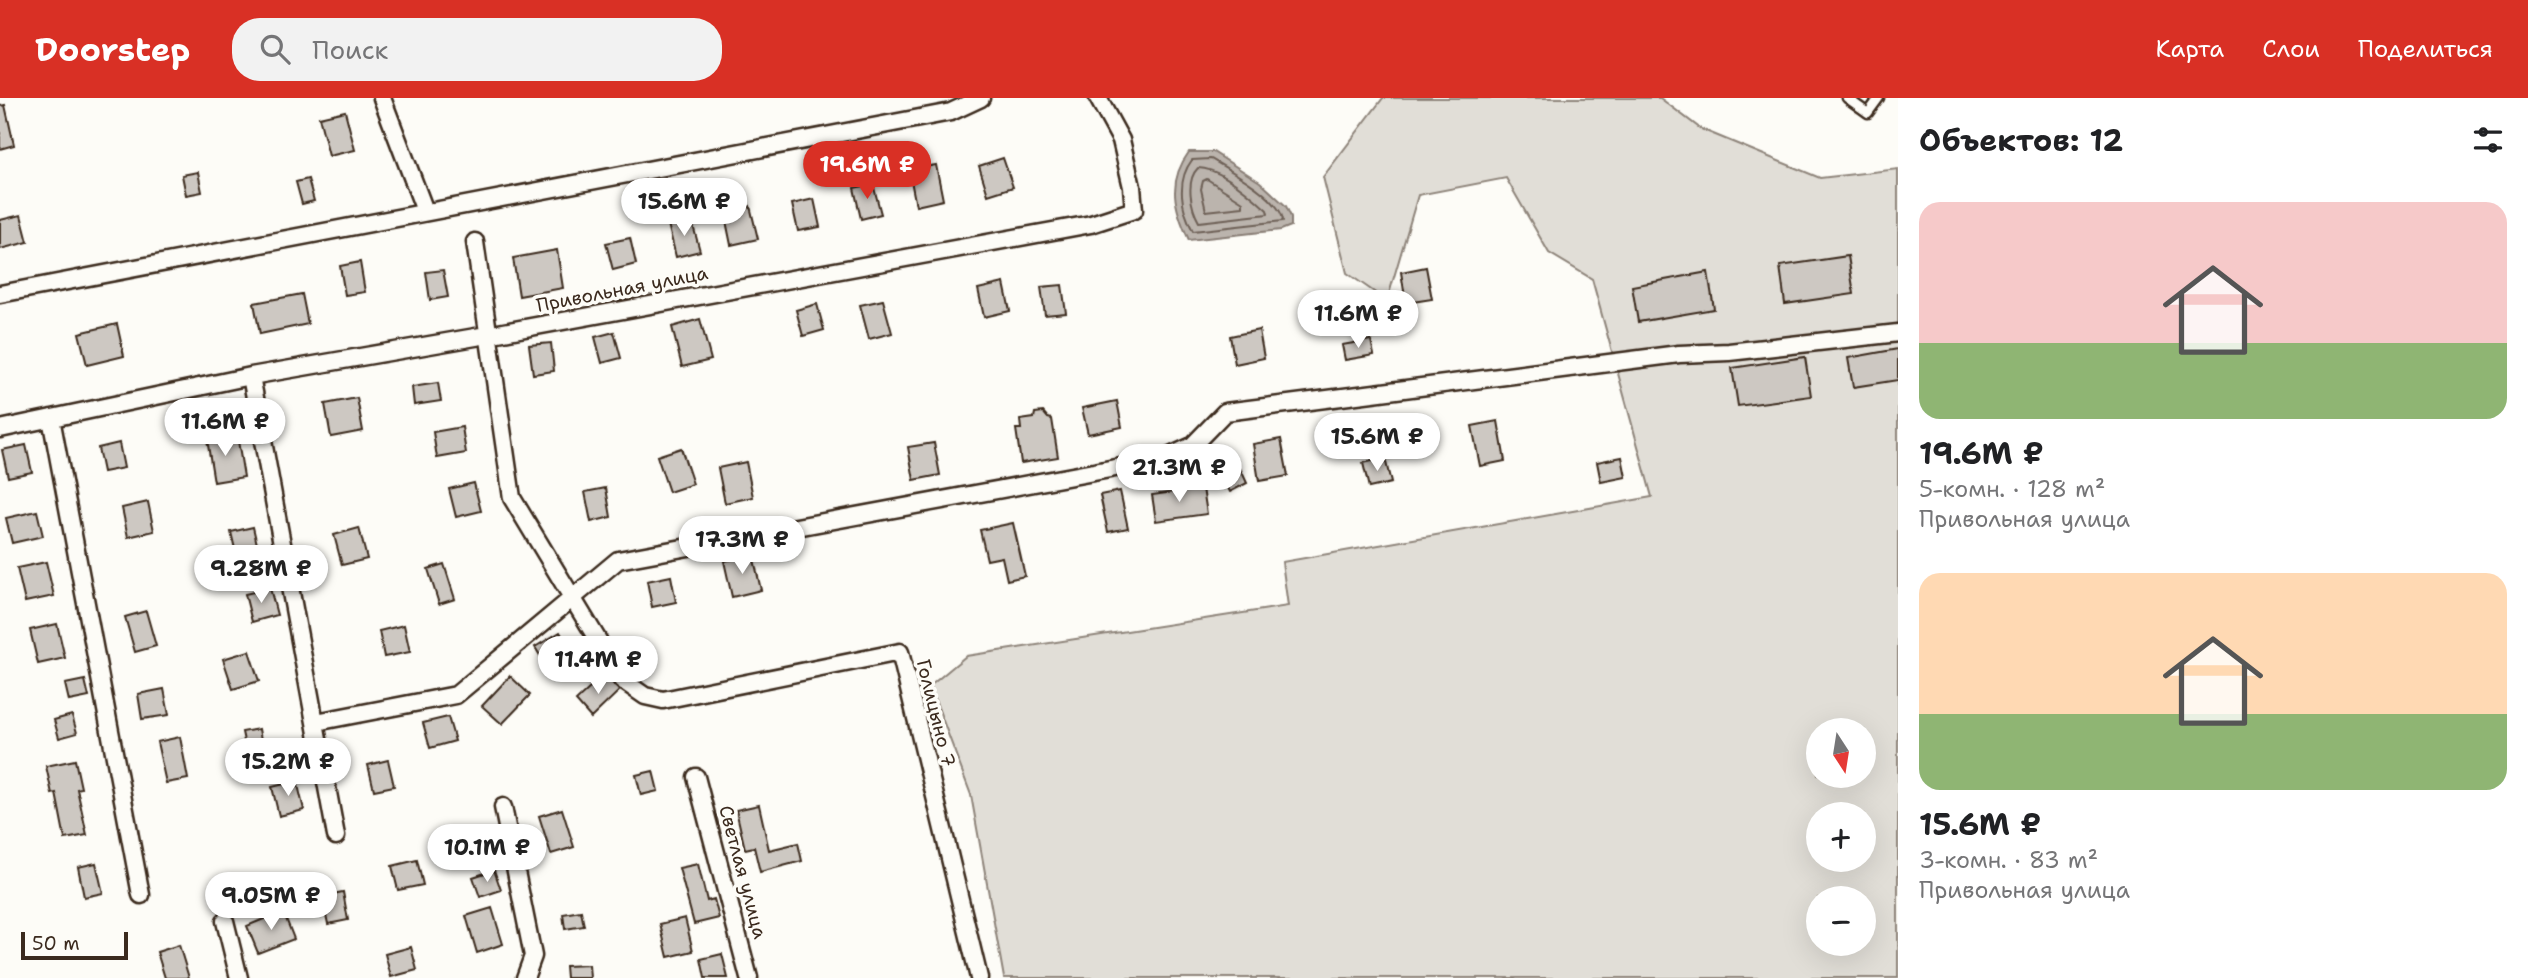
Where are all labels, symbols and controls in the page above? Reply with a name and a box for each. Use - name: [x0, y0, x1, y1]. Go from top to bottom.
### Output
- search box: [232, 18, 722, 81]
- text: Doorstep: [35, 27, 190, 72]
- icon: search: [256, 30, 294, 68]
- text: Поиск: [312, 32, 388, 67]
- text: Карта: [2156, 33, 2224, 65]
- text: Слои: [2262, 33, 2320, 65]
- text: Поделиться: [2358, 33, 2493, 65]
- text: Объектов: 12: [1919, 120, 2123, 161]
- icon: filters: [2469, 121, 2507, 159]
- pin: 19.6M ₽: [802, 141, 932, 201]
- text: 19.6M ₽: [819, 149, 915, 179]
- pin: 15.6M ₽: [619, 178, 749, 238]
- text: 15.6M ₽: [637, 186, 731, 216]
- icon: home: [2150, 247, 2276, 373]
- street label: Привольная улица: [534, 260, 710, 318]
- pin: 11.6M ₽: [1293, 290, 1423, 350]
- text: 11.6M ₽: [1313, 298, 1403, 328]
- pin: 11.6M ₽: [160, 398, 290, 458]
- text: 11.6M ₽: [180, 406, 270, 436]
- pin: 15.6M ₽: [1312, 414, 1442, 473]
- text: 15.6M ₽: [1330, 421, 1424, 451]
- text: 19.6M ₽: [1919, 433, 2044, 474]
- pin: 21.3M ₽: [1114, 444, 1244, 504]
- text: 21.3M ₽: [1132, 452, 1226, 482]
- text: 5-комн. · 128 m²: [1919, 474, 2105, 504]
- text: Привольная улица: [1919, 504, 2130, 534]
- pin: 17.3M ₽: [677, 517, 807, 576]
- text: 17.3M ₽: [695, 524, 789, 554]
- pin: 9.28M ₽: [196, 546, 326, 605]
- text: 9.28M ₽: [210, 553, 312, 583]
- icon: home: [2150, 618, 2276, 744]
- pin: 11.4M ₽: [533, 636, 663, 696]
- text: 11.4M ₽: [554, 644, 642, 674]
- street label: Голицыно 7: [911, 657, 961, 769]
- north arrow: [1806, 718, 1876, 788]
- map controls: [1806, 718, 1876, 956]
- pin: 15.2M ₽: [223, 738, 353, 798]
- text: 15.2M ₽: [241, 746, 335, 776]
- button: +: [1806, 802, 1876, 872]
- street label: Светлая улица: [713, 803, 773, 942]
- text: 15.6M ₽: [1919, 804, 2041, 845]
- pin: 10.1M ₽: [422, 824, 552, 884]
- text: 10.1M ₽: [443, 832, 531, 862]
- text: 3-комн. · 83 m²: [1919, 845, 2098, 875]
- pin: 9.05M ₽: [206, 872, 336, 932]
- text: Привольная улица: [1919, 875, 2130, 905]
- text: 9.05M ₽: [221, 880, 321, 910]
- button: −: [1806, 886, 1876, 956]
- scale bar: [21, 929, 128, 961]
- text: 50 m: [32, 931, 80, 956]

